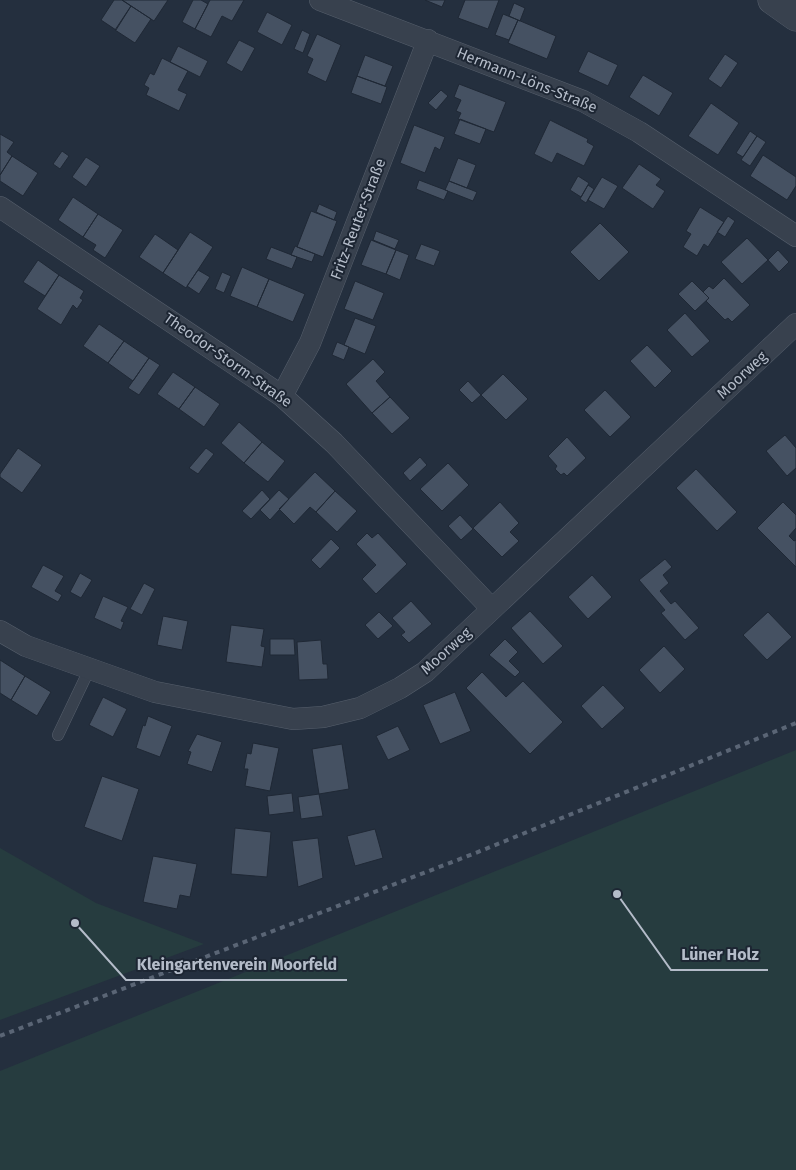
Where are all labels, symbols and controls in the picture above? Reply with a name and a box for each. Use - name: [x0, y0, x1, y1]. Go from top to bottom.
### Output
- street label: Hermann-Löns-Straße: [454, 44, 600, 116]
- street label: Fritz-Reuter-Straße: [327, 156, 389, 282]
- street label: Theodor-Storm-Straße: [160, 309, 296, 411]
- street label: Moorweg: [713, 347, 771, 403]
- street label: Moorweg: [417, 624, 475, 678]
- callout: Lüner Holz: [671, 939, 768, 970]
- text: Lüner Holz: [681, 945, 759, 964]
- callout: Kleingartenverein Moorfeld: [126, 949, 347, 980]
- text: Kleingartenverein Moorfeld: [137, 955, 337, 974]

